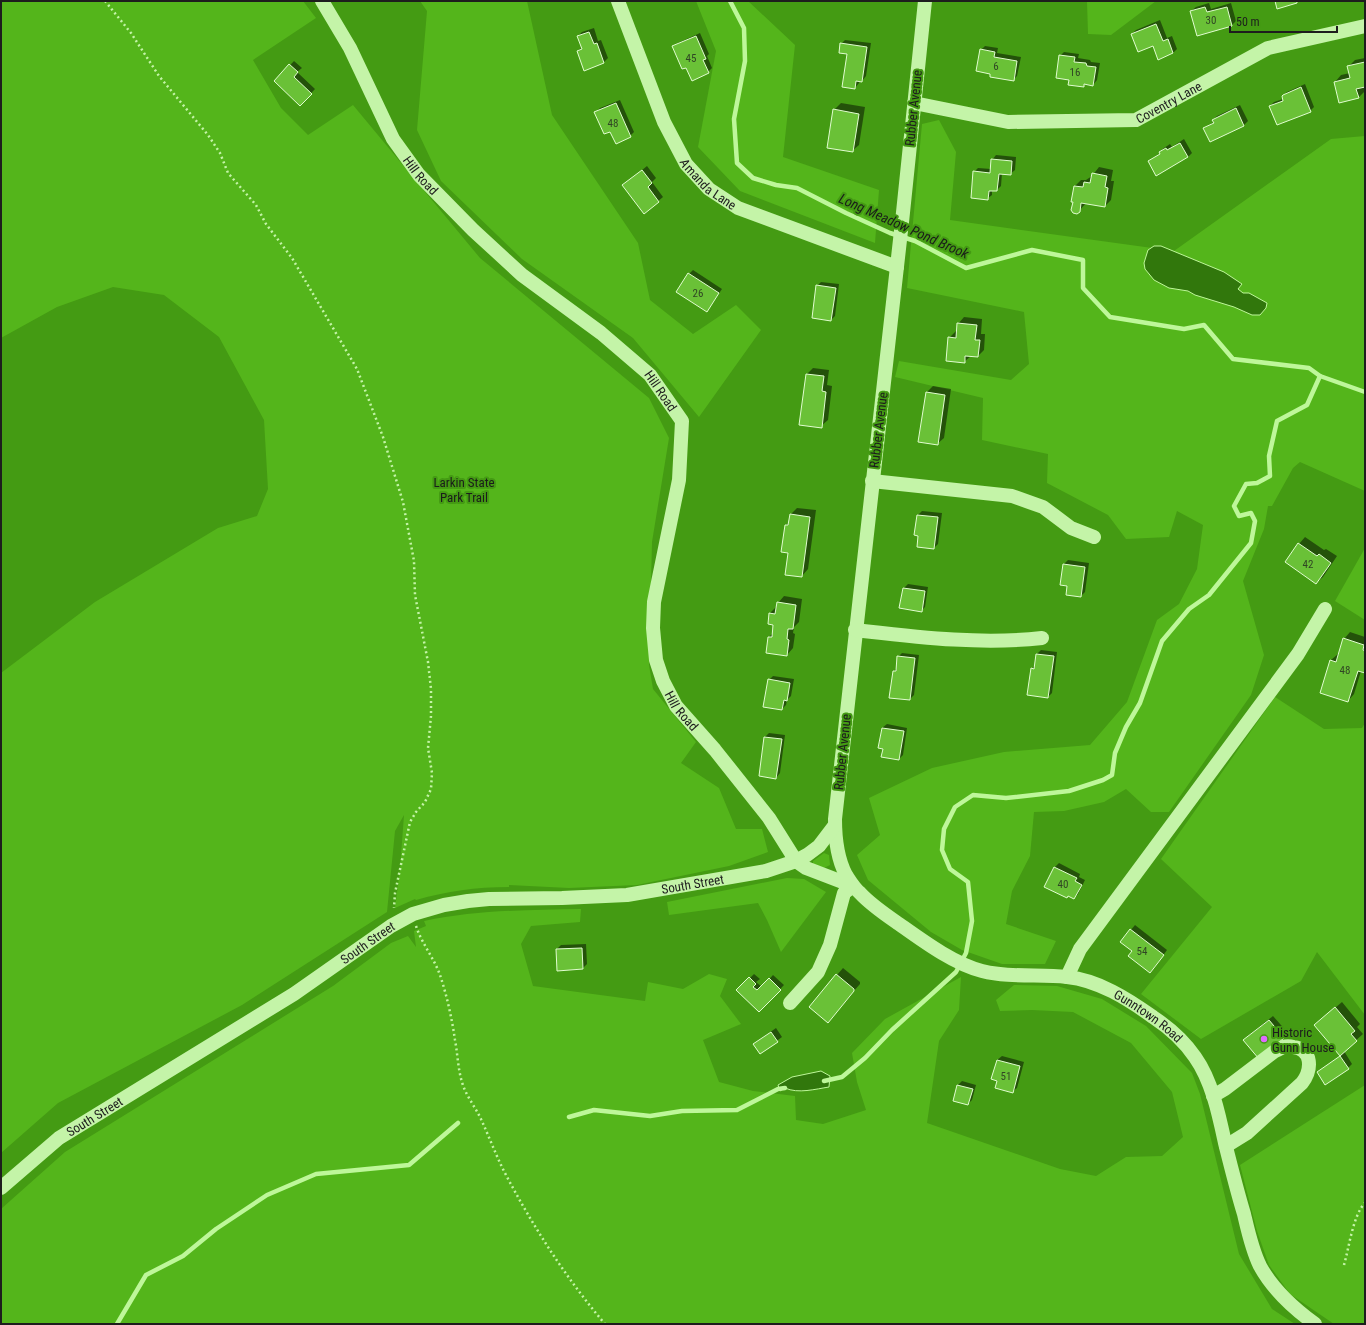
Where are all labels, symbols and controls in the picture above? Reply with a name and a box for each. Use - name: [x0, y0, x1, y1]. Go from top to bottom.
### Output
- scale bar: [1230, 8, 1337, 34]
- house number: 30: [1206, 14, 1216, 27]
- text: 50 m: [1236, 15, 1260, 29]
- house number: 45: [686, 52, 696, 65]
- house number: 6: [993, 60, 999, 73]
- house number: 16: [1070, 66, 1080, 79]
- street label: Rubber Avenue: [902, 69, 925, 147]
- street label: Coventry Lane: [1133, 79, 1204, 127]
- house number: 48: [608, 117, 618, 130]
- street label: Hill Road: [400, 153, 441, 198]
- street label: Amanda Lane: [677, 156, 739, 213]
- water label: Long Meadow Pond Brook: [837, 190, 972, 262]
- house number: 26: [693, 287, 703, 300]
- street label: Hill Road: [641, 368, 680, 414]
- street label: Rubber Avenue: [866, 391, 891, 469]
- park label: Larkin State Park Trail: [433, 475, 495, 505]
- house number: 42: [1303, 558, 1313, 571]
- house number: 48: [1340, 664, 1350, 677]
- street label: Hill Road: [661, 688, 701, 734]
- street label: Rubber Avenue: [831, 713, 854, 791]
- street label: South Street: [660, 871, 725, 897]
- house number: 40: [1058, 878, 1068, 891]
- street label: South Street: [338, 918, 398, 967]
- house number: 54: [1137, 945, 1148, 958]
- street label: Gunntown Road: [1111, 987, 1186, 1045]
- place label: Historic Gunn House: [1272, 1025, 1334, 1055]
- marker: Historic Gunn House: [1259, 1034, 1269, 1044]
- house number: 51: [1001, 1070, 1011, 1083]
- street label: South Street: [64, 1094, 126, 1140]

